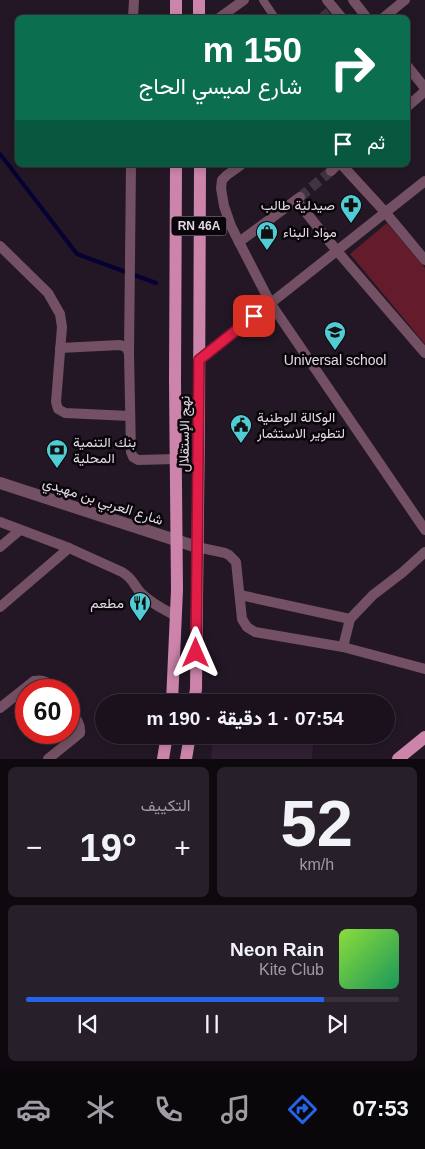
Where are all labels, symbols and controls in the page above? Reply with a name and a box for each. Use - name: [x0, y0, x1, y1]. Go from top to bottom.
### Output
- text: 150 m: [203, 30, 302, 69]
- icon: right: [320, 35, 385, 100]
- text: شارع لميسي الحاج: [139, 74, 302, 99]
- icon: arrive: [329, 130, 357, 158]
- text: ثم: [367, 132, 385, 153]
- pharmacy icon: صيدلية طالب: [339, 193, 363, 224]
- place label: صيدلية طالب: [261, 197, 335, 214]
- road number: RN 46A: [172, 217, 226, 236]
- shop icon: مواد البناء: [255, 220, 279, 251]
- place label: مواد البناء: [283, 224, 337, 241]
- pin: [233, 295, 275, 337]
- icon: arrive: [240, 302, 268, 330]
- school or university icon: Universal school: [323, 320, 347, 351]
- place label: Universal school: [284, 352, 386, 368]
- street label: نهج الإستقلال: [175, 396, 196, 472]
- place label: الوكالة الوطنية لتطوير الاستثمار: [256, 409, 345, 442]
- public building icon: الوكالة الوطنية لتطوير الاستثمار: [229, 413, 253, 444]
- place label: بنك التنمية المحلية: [73, 434, 136, 466]
- bank icon: بنك التنمية المحلية: [45, 438, 69, 469]
- street label: شارع العربي بن مهيدي: [39, 474, 165, 532]
- restaurant icon: مطعم: [128, 591, 152, 622]
- place label: مطعم: [90, 595, 124, 612]
- position arrow: [169, 626, 221, 678]
- speed limit sign: 60: [15, 679, 80, 744]
- text: 07:54 · 1 دقيقة · 190 m: [146, 708, 344, 729]
- text: 52: [281, 787, 353, 860]
- text: التكييف: [141, 797, 191, 814]
- text: 19°: [80, 827, 137, 869]
- text: −: [26, 832, 42, 863]
- text: +: [174, 832, 191, 863]
- text: km/h: [299, 856, 334, 873]
- text: Neon Rain: [230, 939, 324, 960]
- text: Kite Club: [259, 961, 324, 978]
- icon: previous: [74, 1010, 102, 1038]
- icon: pause: [198, 1010, 226, 1038]
- icon: next: [323, 1010, 351, 1038]
- icon: car: [16, 1092, 51, 1127]
- icon: climate: [83, 1092, 118, 1127]
- icon: phone: [151, 1092, 186, 1127]
- icon: music: [218, 1092, 253, 1127]
- icon: directions: [285, 1092, 320, 1127]
- text: 07:53: [353, 1096, 409, 1121]

